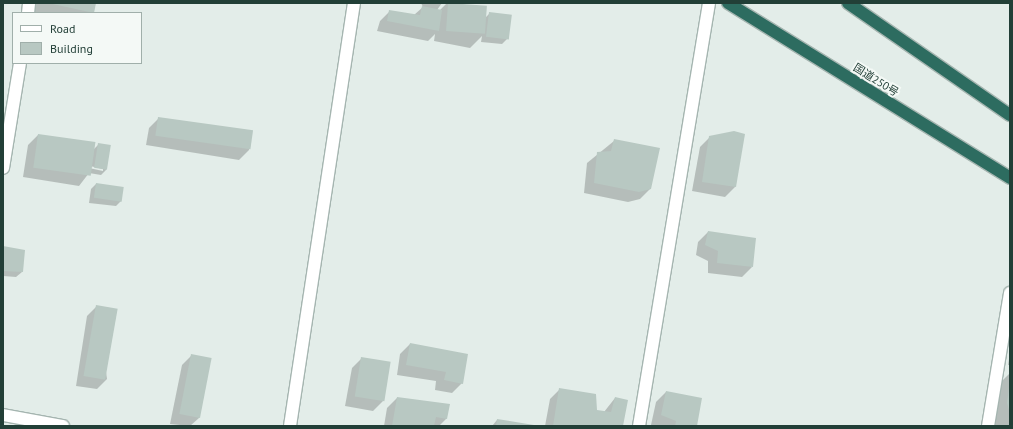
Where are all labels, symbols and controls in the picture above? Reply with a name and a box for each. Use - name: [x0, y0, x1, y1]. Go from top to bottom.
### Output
- legend: [12, 12, 142, 64]
- text: Road: [50, 21, 75, 36]
- text: Building: [50, 41, 93, 56]
- street label: 国道250号: [851, 61, 901, 99]

